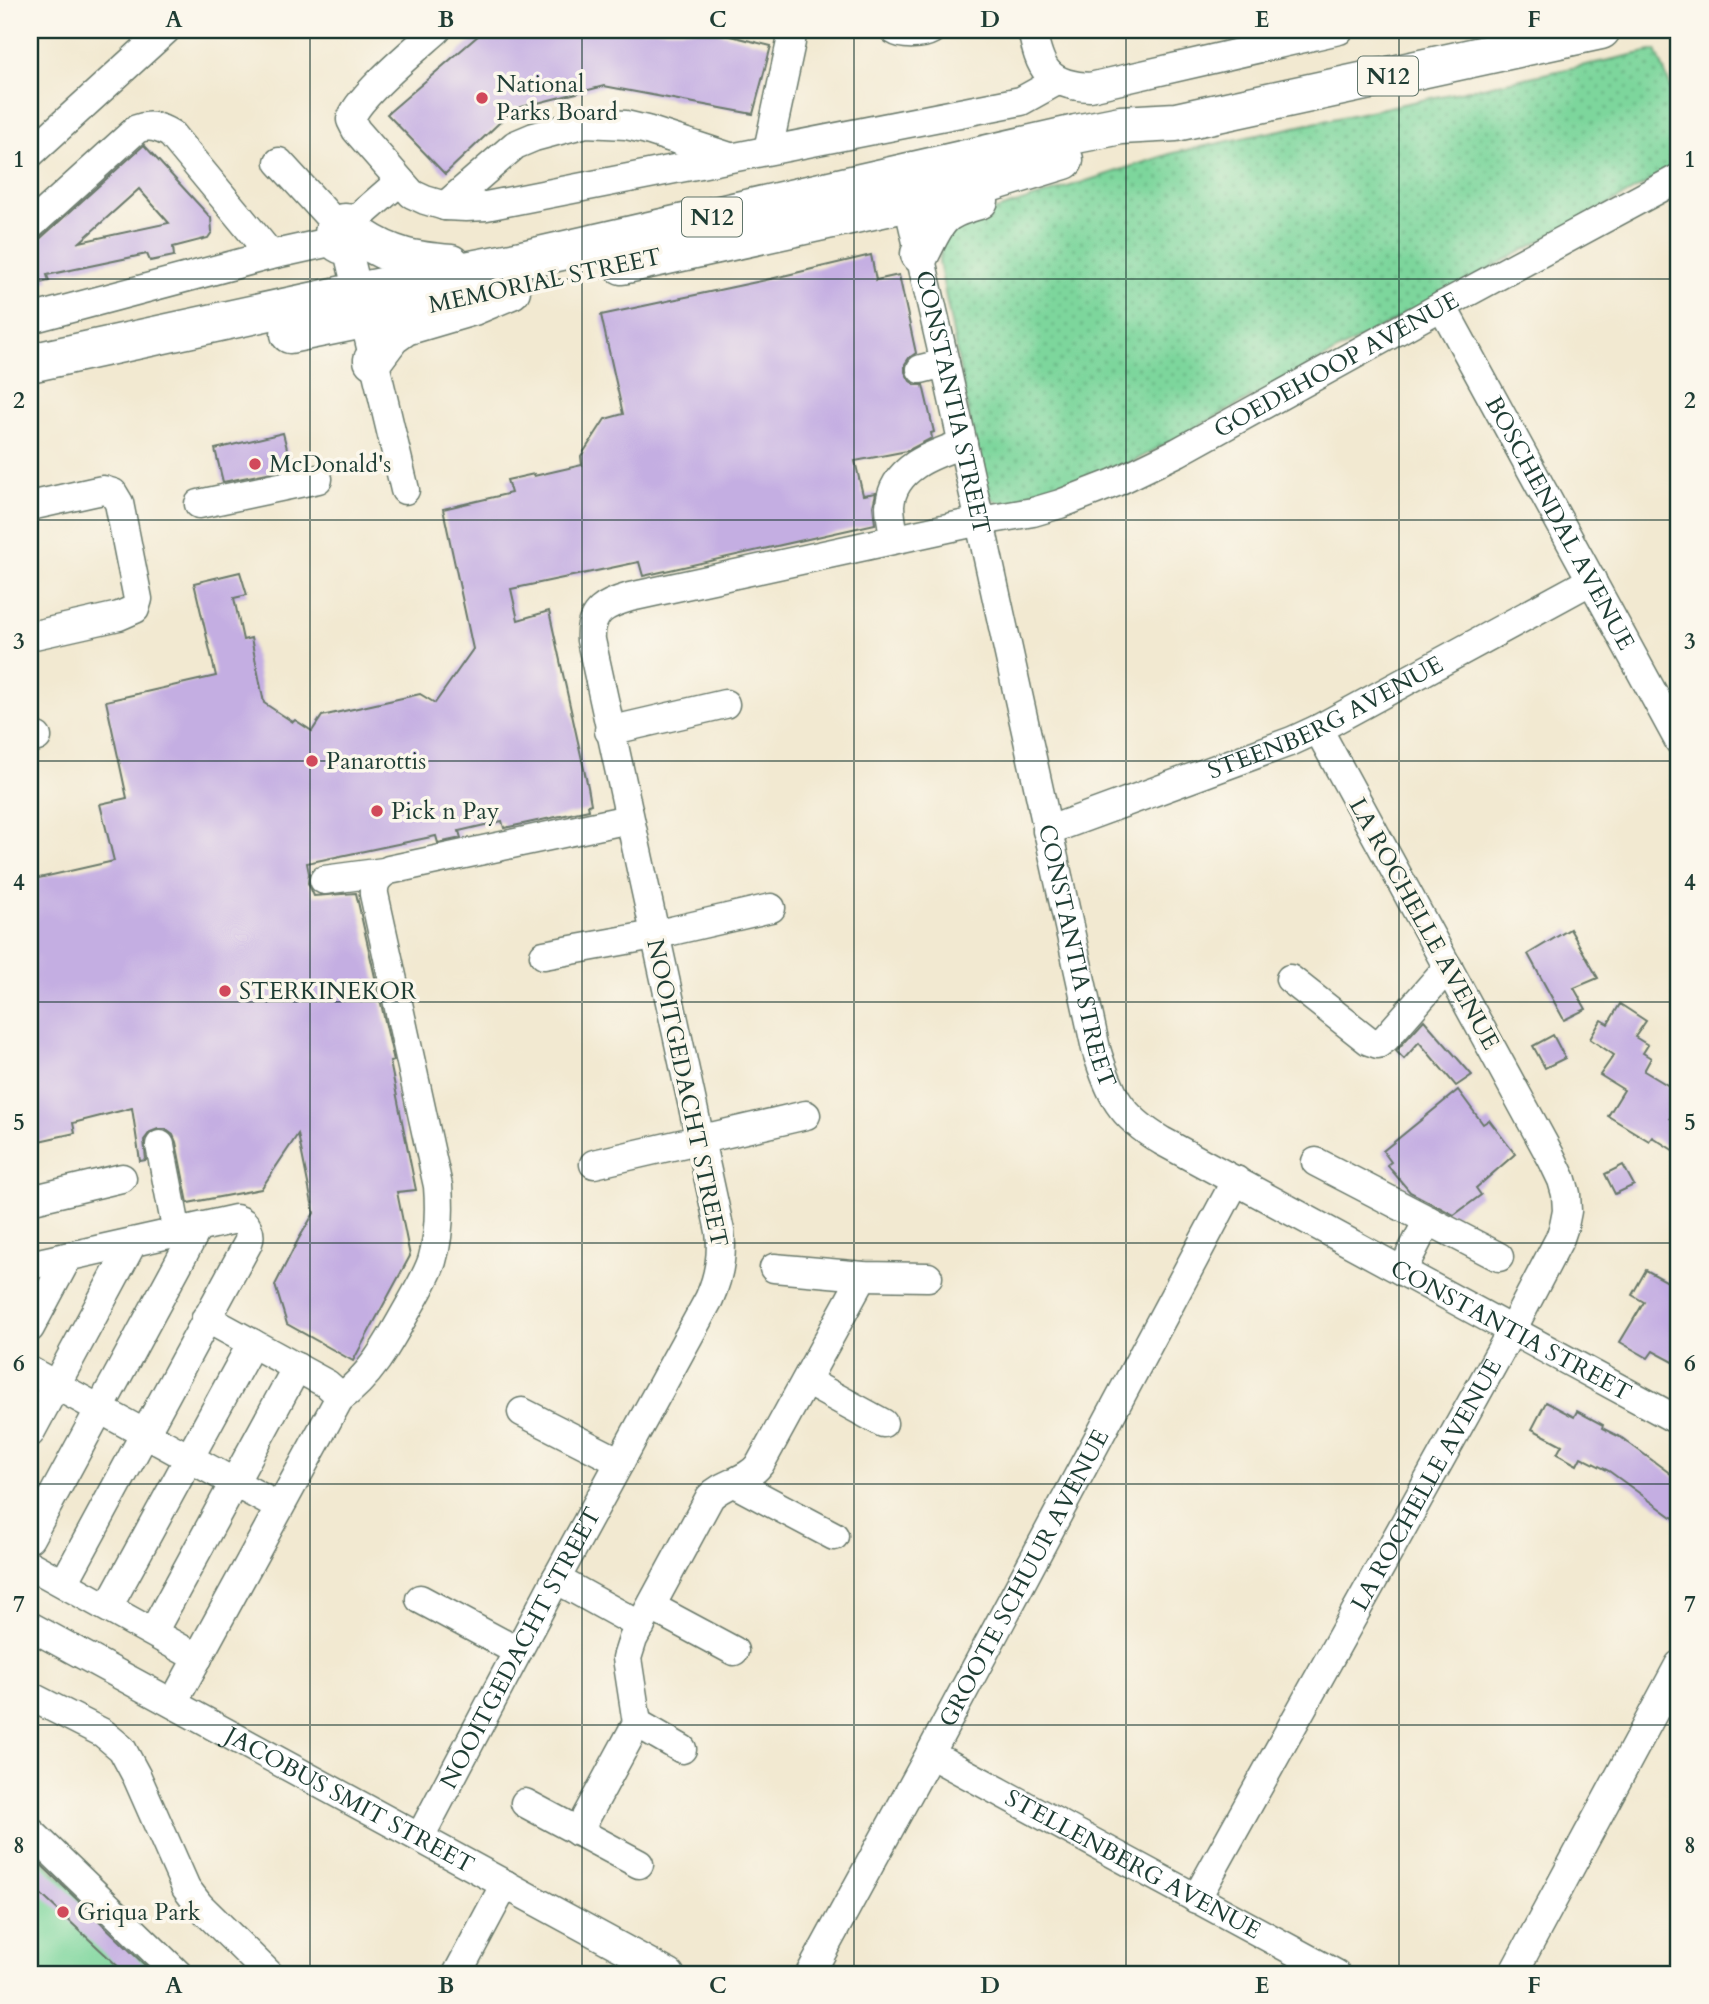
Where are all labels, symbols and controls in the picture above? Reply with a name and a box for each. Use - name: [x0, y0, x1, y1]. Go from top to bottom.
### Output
- text: A: [165, 4, 183, 35]
- text: B: [438, 4, 454, 35]
- text: C: [709, 4, 727, 35]
- text: D: [980, 4, 1000, 35]
- text: E: [1255, 4, 1269, 35]
- text: F: [1527, 4, 1541, 35]
- road number: N12: [1358, 57, 1418, 96]
- place label: National Parks Board: [496, 68, 618, 129]
- marker: National Parks Board: [474, 90, 490, 106]
- text: 1: [13, 144, 25, 175]
- text: 1: [1684, 144, 1696, 175]
- road number: N12: [682, 198, 742, 236]
- street label: MEMORIAL STREET: [426, 240, 664, 322]
- street label: CONSTANTIA STREET: [908, 267, 999, 538]
- street label: GOEDEHOOP AVENUE: [1208, 284, 1465, 446]
- text: 2: [13, 385, 25, 416]
- text: 2: [1684, 385, 1696, 416]
- street label: BOSCHENDAL AVENUE: [1478, 390, 1643, 656]
- place label: McDonald's: [269, 448, 391, 481]
- marker: McDonald's: [247, 456, 263, 472]
- text: 3: [13, 626, 25, 657]
- text: 3: [1684, 626, 1696, 657]
- street label: STEENBERG AVENUE: [1203, 648, 1449, 787]
- place label: Panarottis: [326, 745, 426, 778]
- marker: Panarottis: [304, 753, 320, 769]
- street label: LA ROCHELLE AVENUE: [1341, 792, 1507, 1056]
- place label: Pick n Pay: [391, 795, 500, 828]
- marker: Pick n Pay: [369, 803, 385, 819]
- street label: CONSTANTIA STREET: [1030, 821, 1125, 1093]
- text: 4: [13, 867, 25, 898]
- text: 4: [1684, 867, 1696, 898]
- street label: NOOITGEDACHT STREET: [638, 936, 736, 1250]
- place label: STERKINEKOR: [239, 975, 417, 1008]
- marker: STERKINEKOR: [217, 983, 233, 999]
- text: 5: [13, 1107, 25, 1138]
- text: 5: [1684, 1107, 1696, 1138]
- street label: CONSTANTIA STREET: [1385, 1251, 1637, 1409]
- text: 6: [13, 1348, 25, 1379]
- text: 6: [1684, 1348, 1696, 1379]
- street label: LA ROCHELLE AVENUE: [1343, 1353, 1509, 1617]
- street label: GROOTE SCHUUR AVENUE: [931, 1423, 1117, 1733]
- street label: NOOITGEDACHT STREET: [432, 1501, 609, 1794]
- text: 7: [13, 1589, 25, 1620]
- text: 7: [1684, 1589, 1696, 1620]
- street label: JACOBUS SMIT STREET: [217, 1717, 480, 1881]
- street label: STELLENBERG AVENUE: [999, 1781, 1267, 1947]
- text: 8: [13, 1830, 25, 1861]
- text: 8: [1684, 1830, 1696, 1861]
- place label: Griqua Park: [77, 1896, 201, 1929]
- marker: Griqua Park: [55, 1904, 71, 1920]
- text: A: [165, 1970, 183, 2001]
- text: B: [438, 1970, 454, 2001]
- text: C: [709, 1970, 727, 2001]
- text: D: [980, 1970, 1000, 2001]
- text: E: [1255, 1970, 1269, 2001]
- text: F: [1527, 1970, 1541, 2001]

